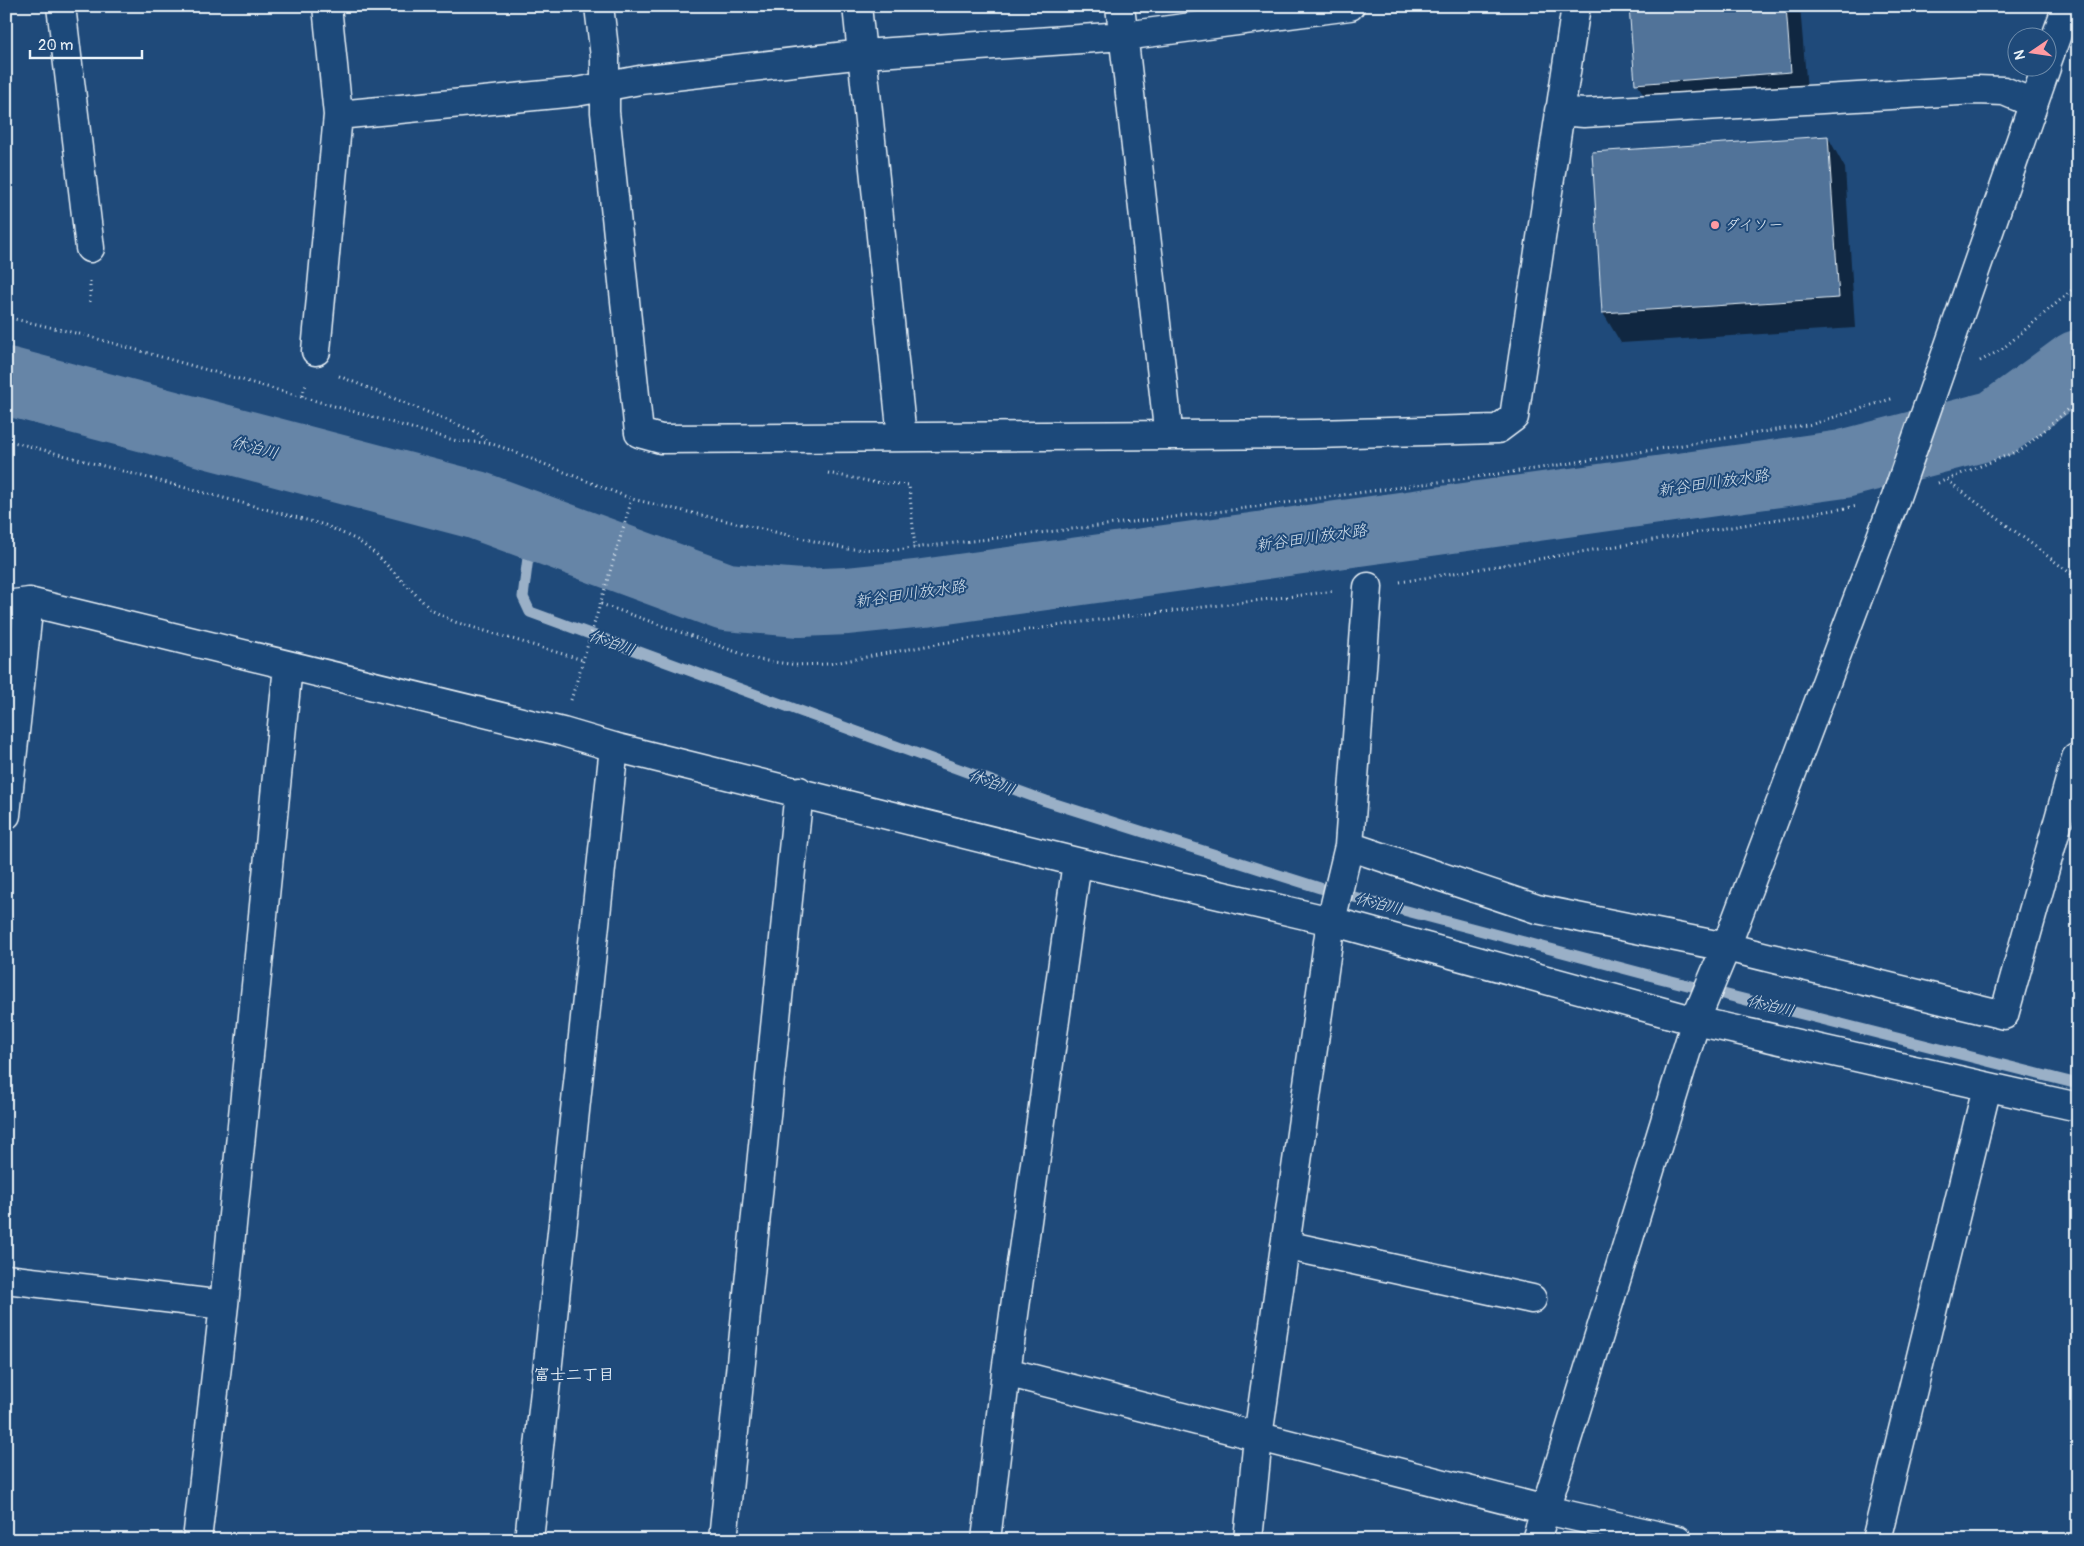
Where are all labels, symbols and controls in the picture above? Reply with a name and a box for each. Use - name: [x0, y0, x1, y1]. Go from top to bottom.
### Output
- scale bar: [30, 28, 142, 60]
- north arrow: [2006, 28, 2056, 78]
- text: 20 m: [38, 36, 73, 55]
- text: N: [2010, 48, 2029, 61]
- place label: ダイソー: [1725, 216, 1784, 235]
- marker: ダイソー: [1709, 219, 1721, 231]
- water label: 休泊川: [229, 432, 281, 464]
- water label: 新谷田川放水路: [1656, 465, 1771, 501]
- water label: 新谷田川放水路: [1254, 520, 1369, 556]
- water label: 新谷田川放水路: [853, 576, 968, 612]
- water label: 休泊川: [586, 625, 638, 661]
- water label: 休泊川: [966, 765, 1018, 801]
- water label: 休泊川: [1353, 888, 1404, 919]
- water label: 休泊川: [1745, 990, 1796, 1021]
- district label: 富士二丁目: [534, 1365, 614, 1385]

